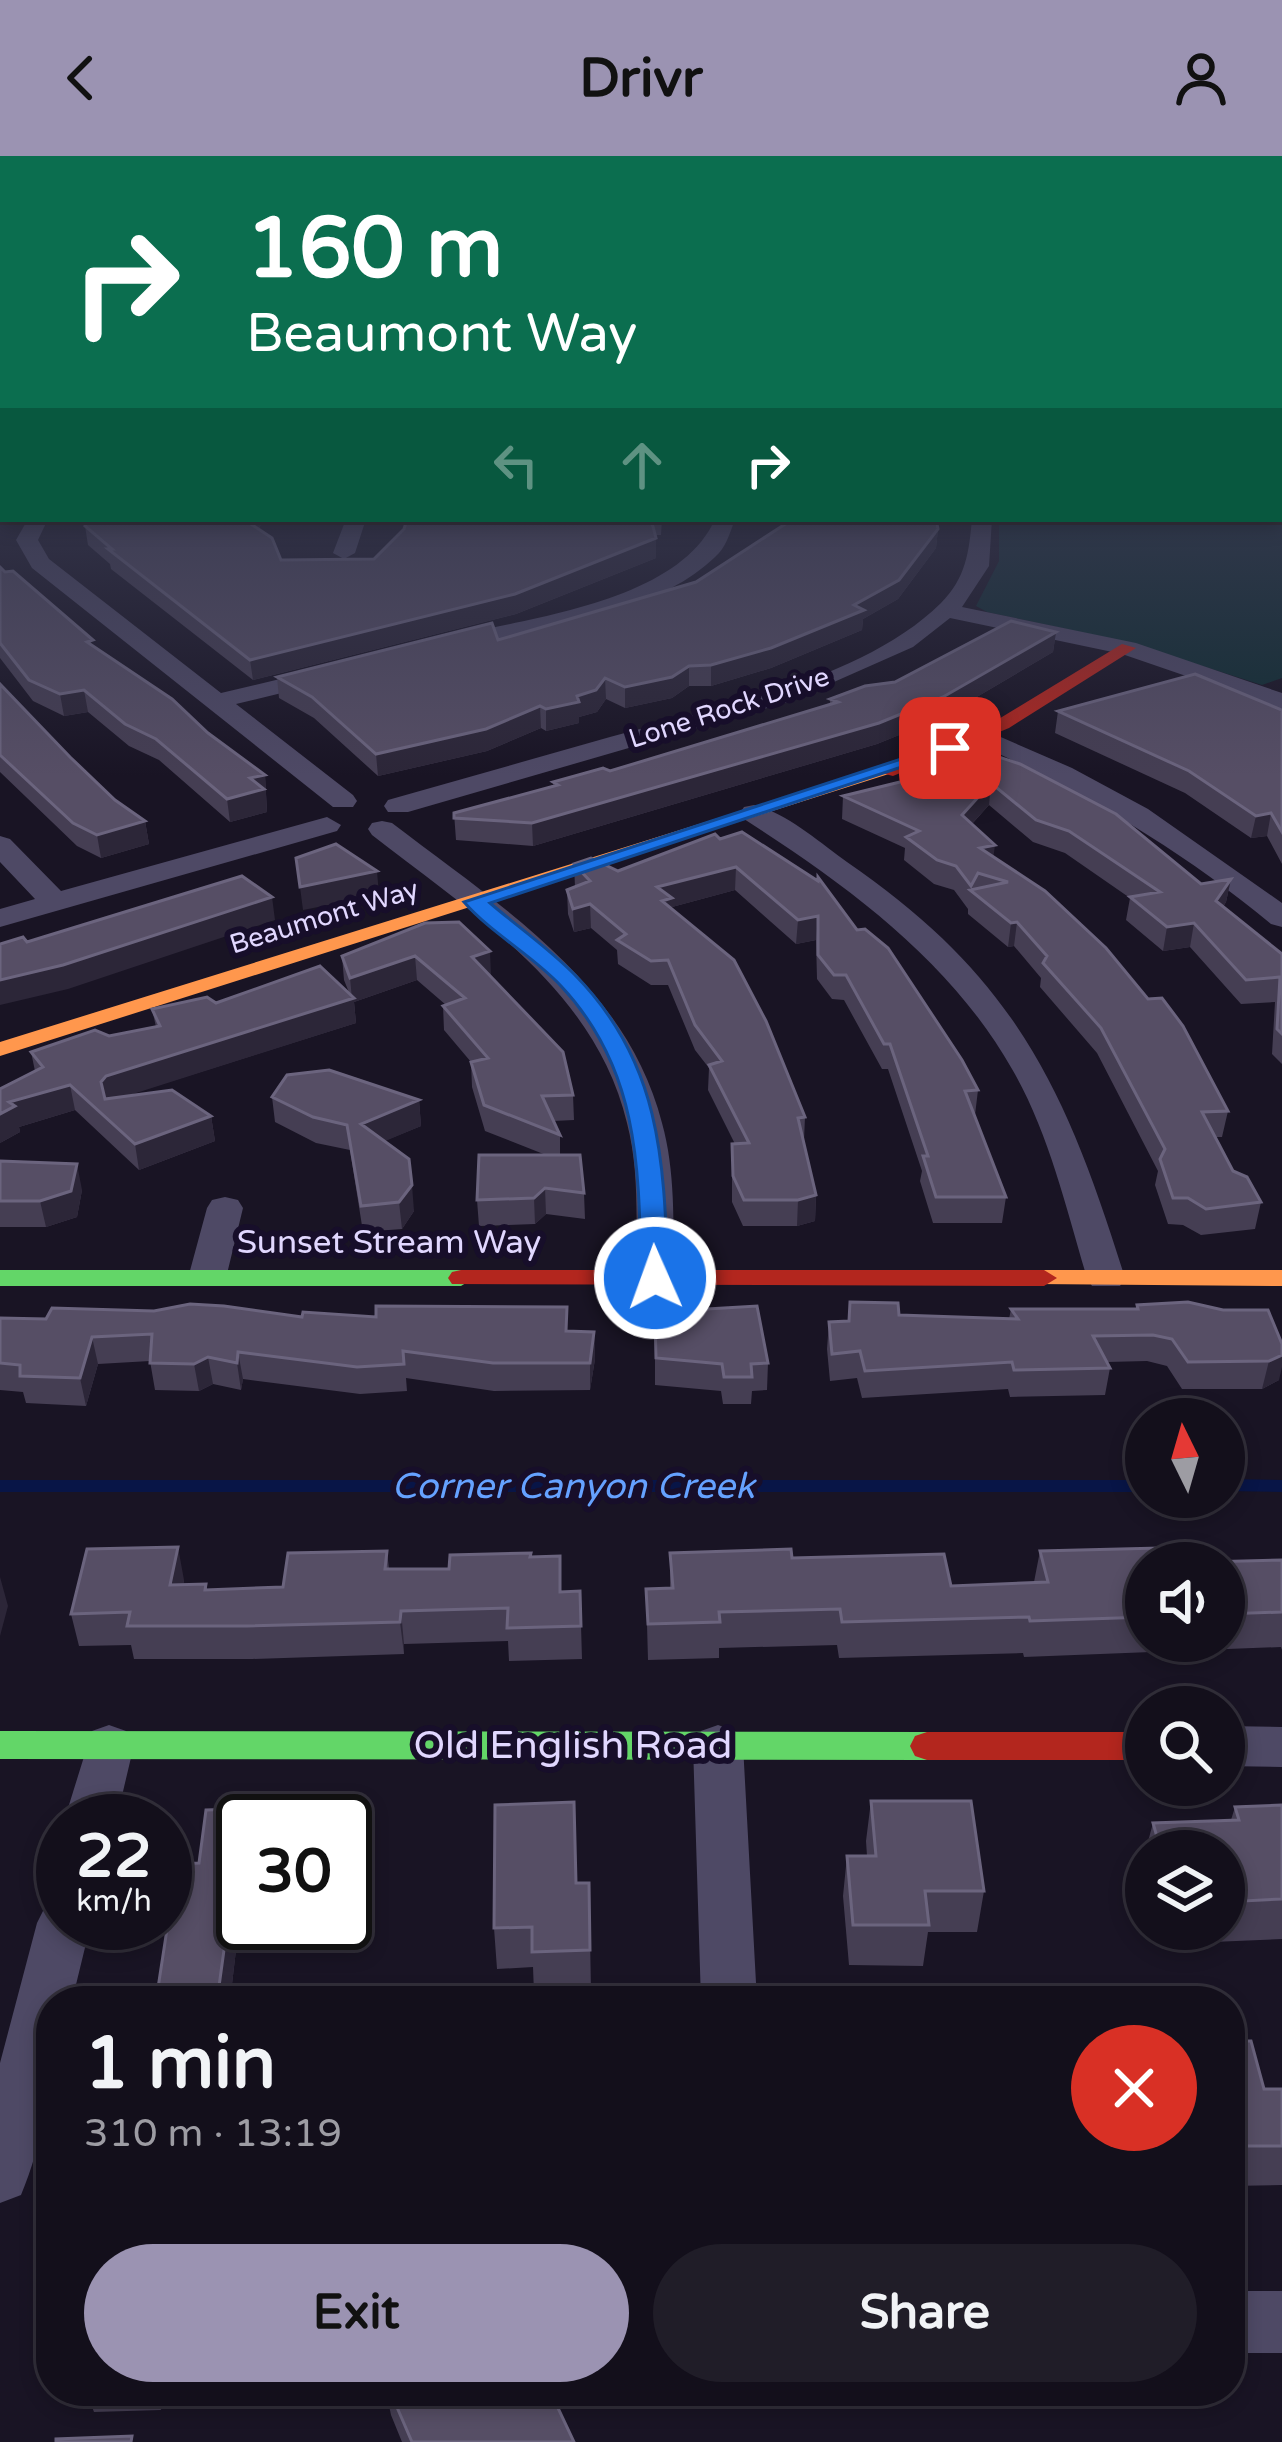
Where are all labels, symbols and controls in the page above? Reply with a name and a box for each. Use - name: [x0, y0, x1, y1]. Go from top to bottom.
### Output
- icon: back: [48, 45, 114, 111]
- icon: person: [1168, 45, 1234, 111]
- text: Drivr: [579, 46, 703, 111]
- text: 160 m: [246, 199, 503, 300]
- icon: right: [48, 204, 204, 360]
- text: Beaumont Way: [246, 301, 637, 366]
- icon: left: [483, 432, 549, 498]
- icon: ahead: [609, 432, 675, 498]
- icon: right: [735, 432, 801, 498]
- street label: Lone Rock Drive: [625, 660, 833, 756]
- pin: [899, 697, 1001, 799]
- icon: arrive: [917, 715, 983, 781]
- street label: Beaumont Way: [226, 873, 422, 961]
- position arrow: [592, 1215, 718, 1341]
- street label: Sunset Stream Way: [237, 1223, 541, 1262]
- north arrow: [1125, 1398, 1245, 1518]
- map controls: [1125, 1398, 1245, 1950]
- water label: Corner Canyon Creek: [391, 1465, 757, 1508]
- button: sound: [1125, 1542, 1245, 1662]
- button: search: [1125, 1686, 1245, 1806]
- street label: Old English Road: [414, 1722, 732, 1769]
- speed limit sign: 30: [216, 1794, 372, 1950]
- text: 22: [76, 1821, 152, 1893]
- button: layers: [1125, 1830, 1245, 1950]
- text: km/h: [76, 1883, 152, 1920]
- text: 1 min: [84, 2021, 276, 2108]
- button: close: [1071, 2025, 1197, 2151]
- text: 310 m · 13:19: [84, 2110, 342, 2157]
- button: Exit: [84, 2244, 629, 2382]
- button: Share: [653, 2244, 1197, 2382]

